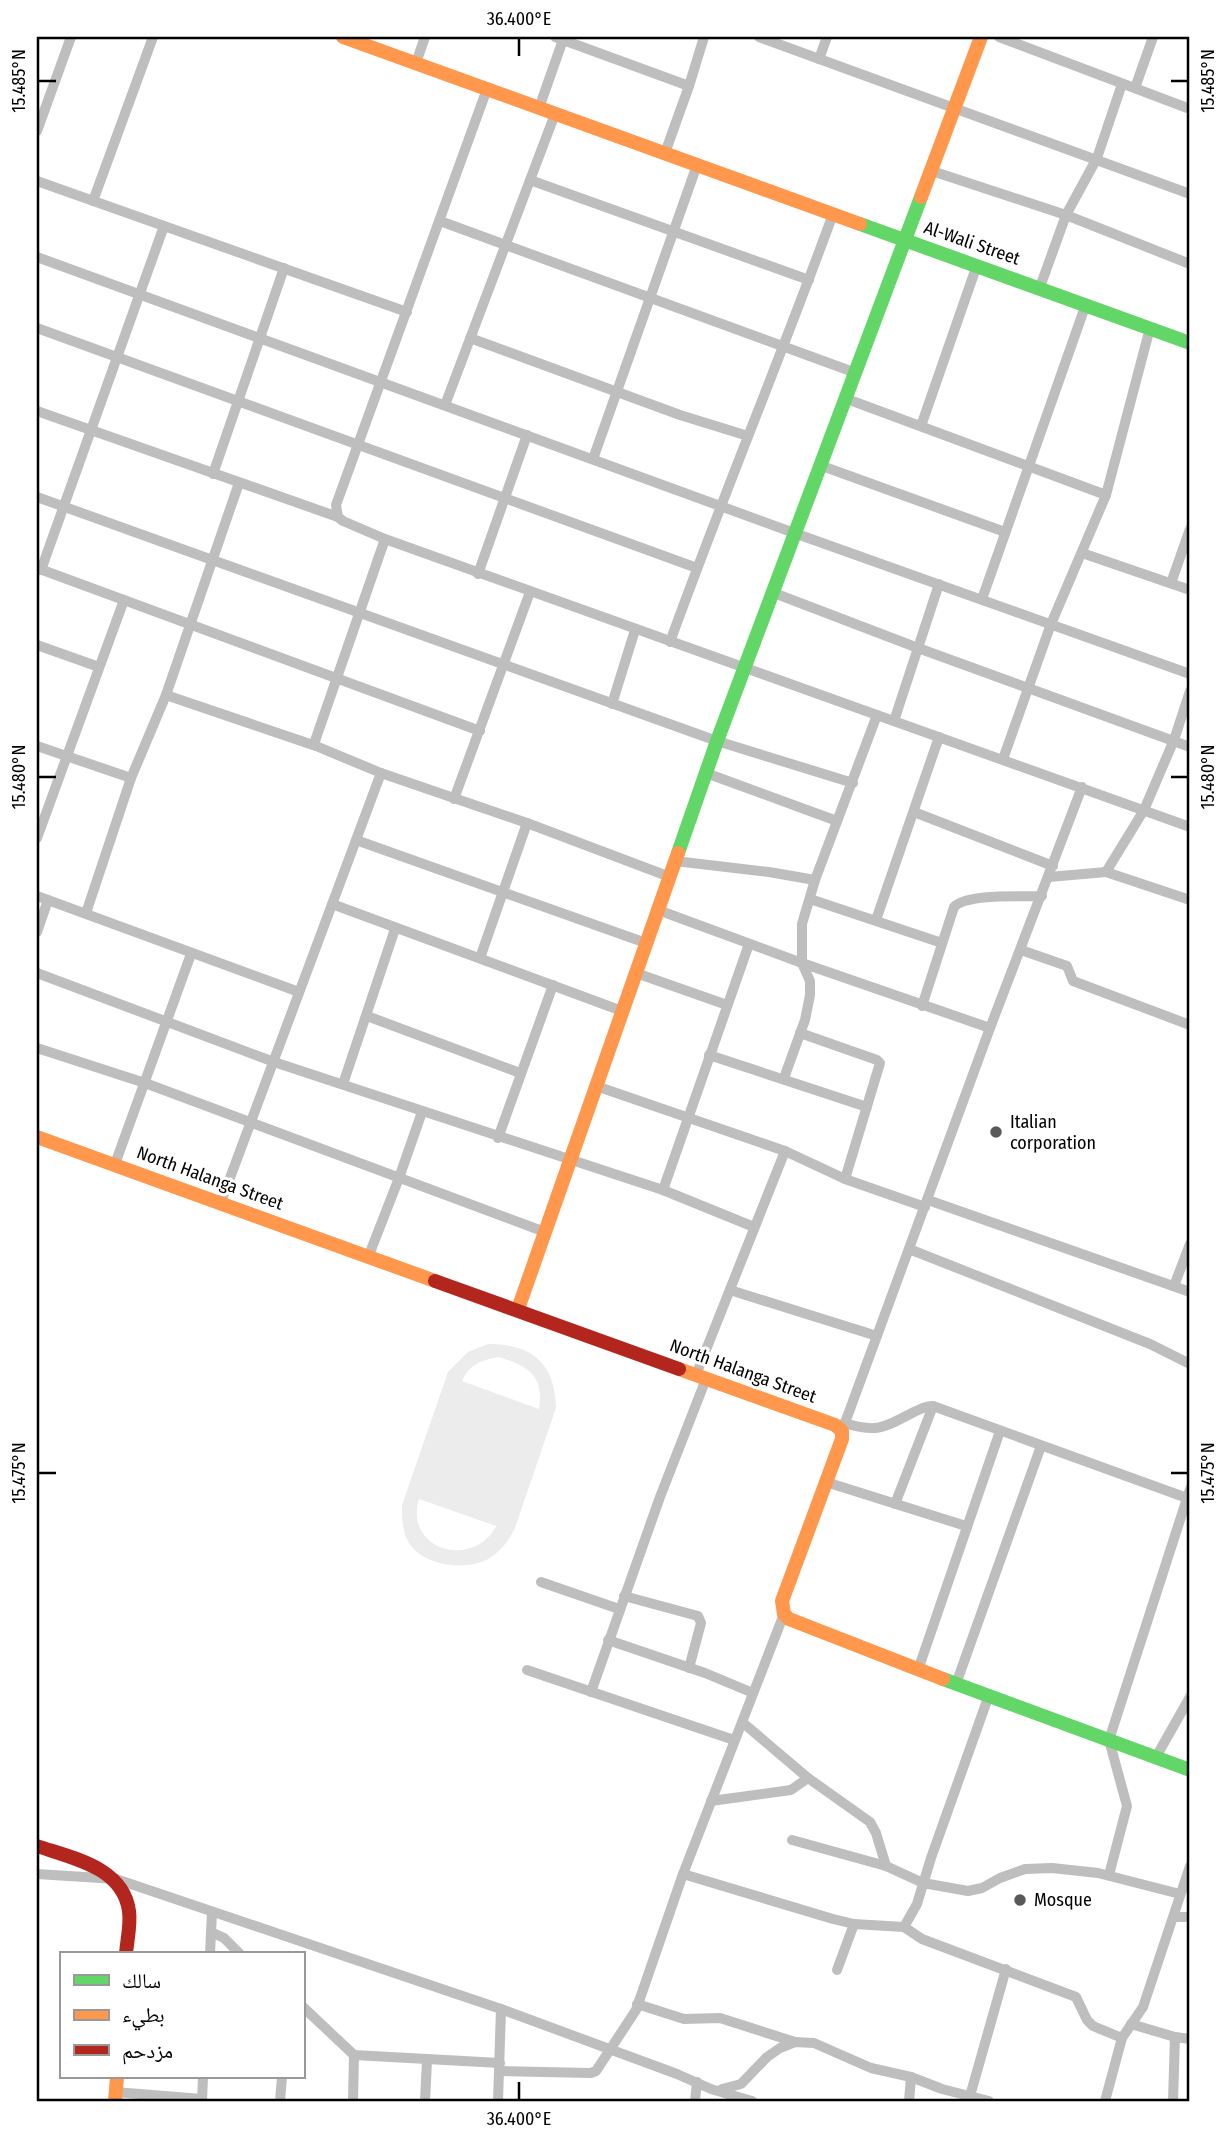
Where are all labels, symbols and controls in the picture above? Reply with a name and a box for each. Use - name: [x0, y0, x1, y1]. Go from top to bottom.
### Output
- text: 36.400°E: [487, 8, 551, 30]
- text: 15.485°N: [8, 49, 30, 113]
- text: 15.485°N: [1197, 49, 1219, 113]
- street label: Al-Wali Street: [921, 216, 1023, 270]
- text: 15.480°N: [8, 745, 30, 809]
- text: 15.480°N: [1197, 745, 1219, 809]
- place label: Italian corporation: [1010, 1111, 1096, 1154]
- marker: Italian corporation: [988, 1124, 1004, 1140]
- street label: North Halanga Street: [134, 1141, 286, 1215]
- street label: North Halanga Street: [667, 1334, 819, 1408]
- text: 15.475°N: [8, 1442, 30, 1504]
- text: 15.475°N: [1197, 1442, 1219, 1504]
- place label: Mosque: [1034, 1889, 1092, 1911]
- marker: Mosque: [1012, 1892, 1028, 1908]
- legend: [60, 1952, 304, 2078]
- text: سالك: [122, 1968, 161, 1994]
- text: بطيء: [122, 2002, 165, 2031]
- text: مزدحم: [122, 2038, 173, 2065]
- text: 36.400°E: [487, 2108, 551, 2130]

